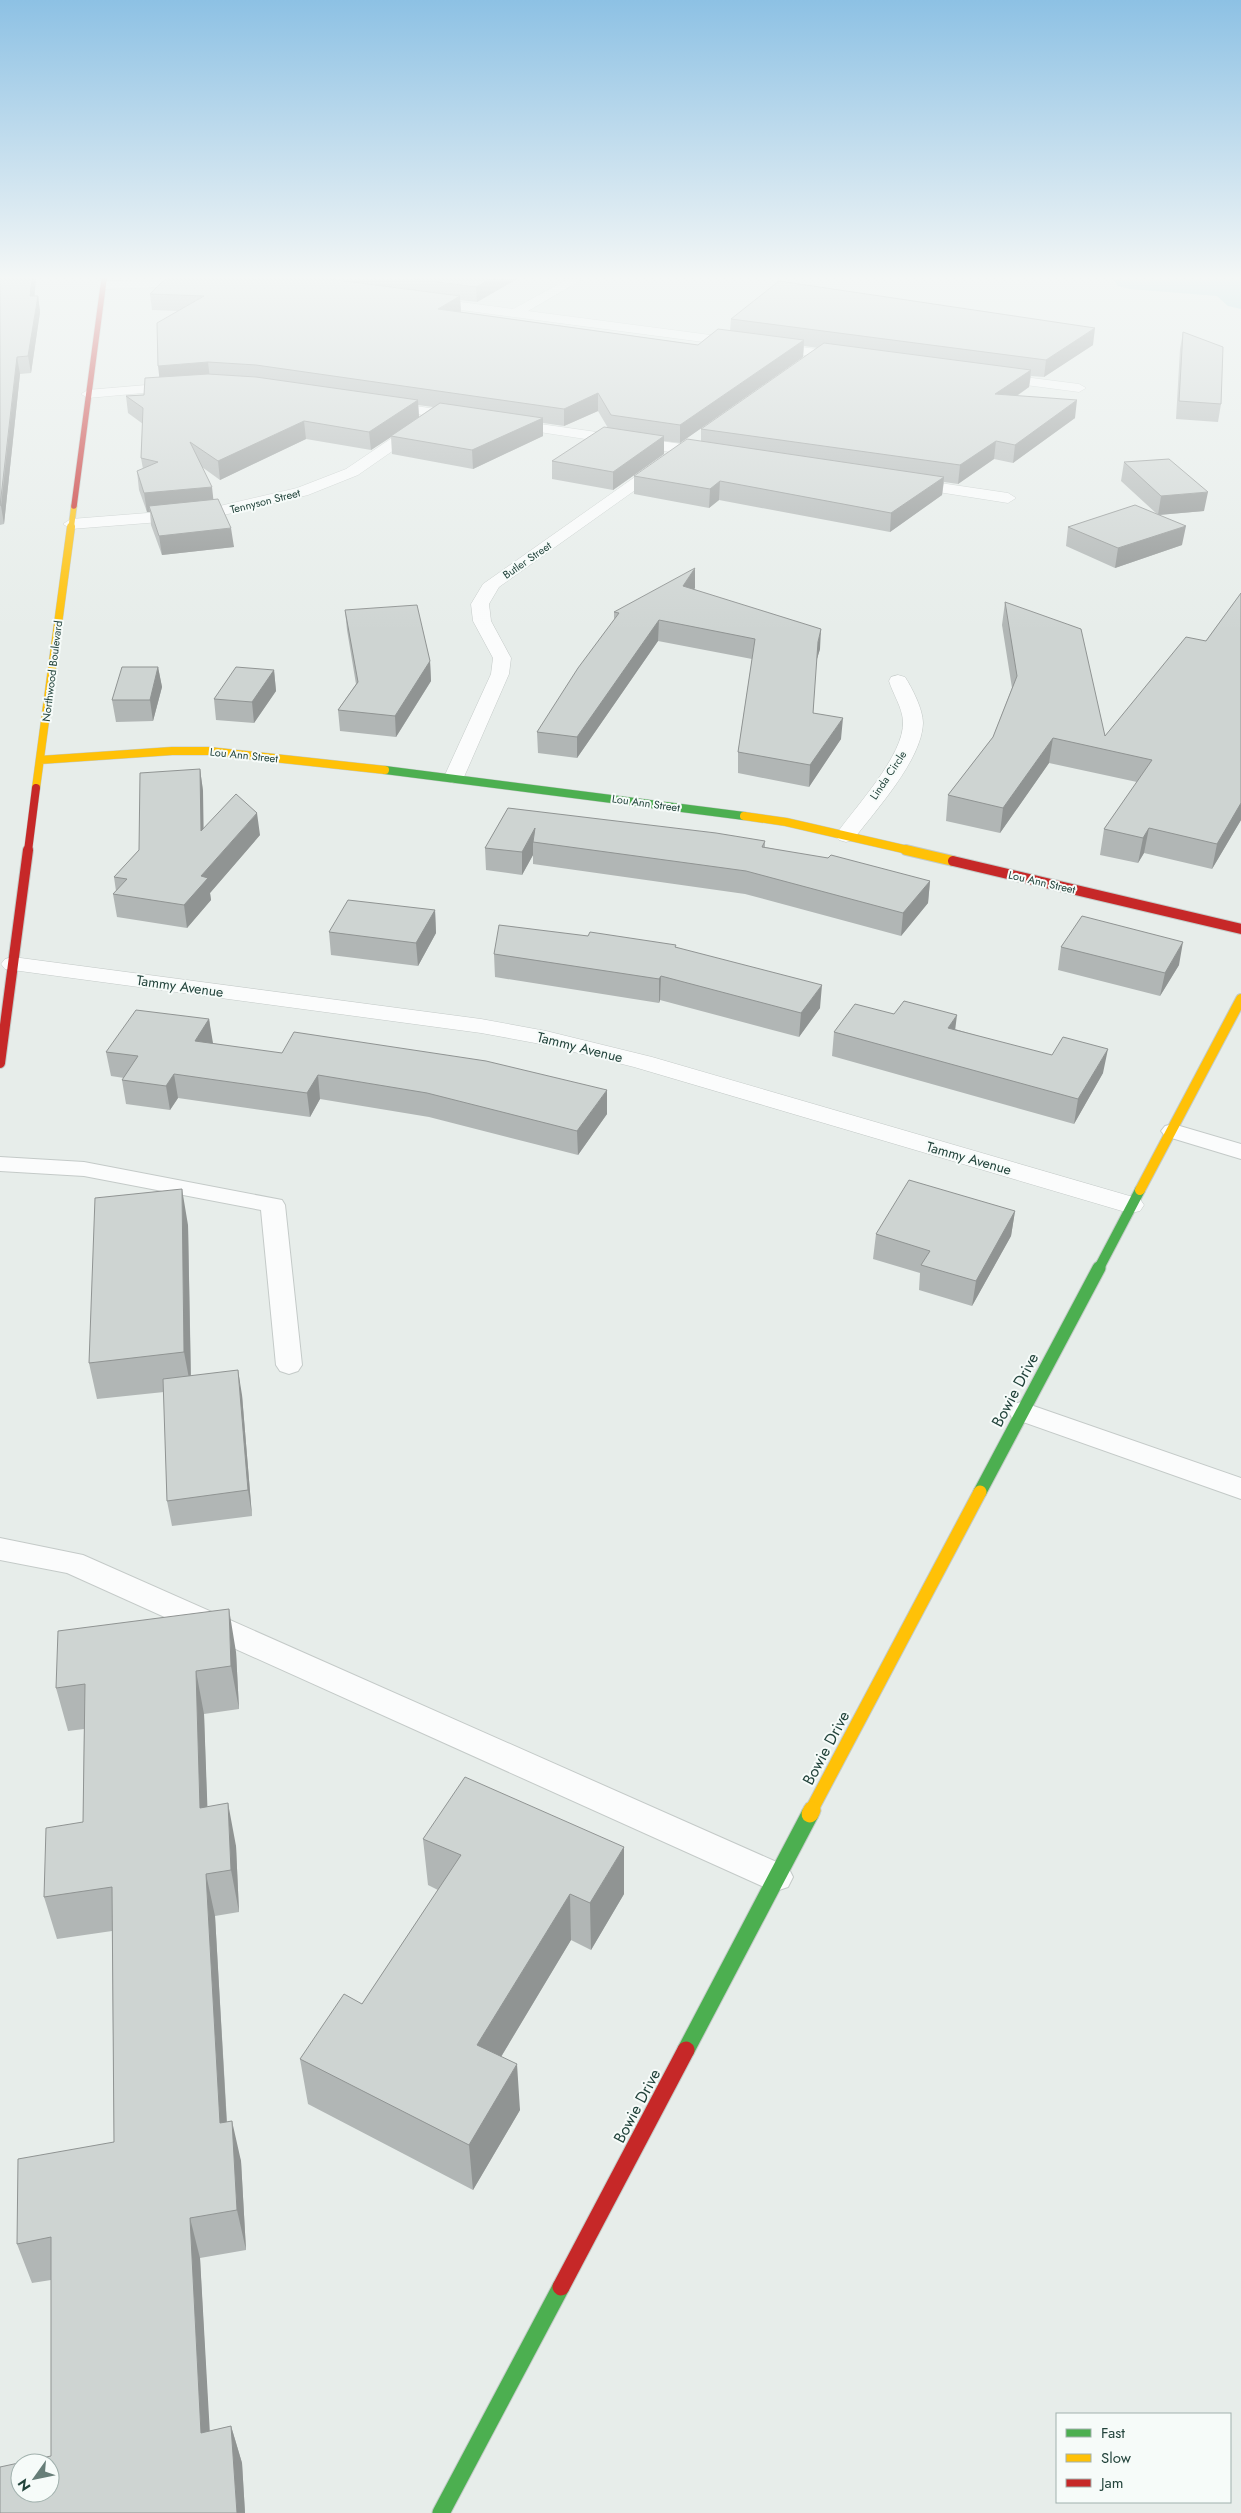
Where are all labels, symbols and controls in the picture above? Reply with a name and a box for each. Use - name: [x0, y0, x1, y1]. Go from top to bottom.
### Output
- street label: Tennyson Street: [228, 484, 302, 517]
- street label: Butler Street: [499, 537, 555, 583]
- street label: Northwood Boulevard: [38, 620, 66, 722]
- street label: Lou Ann Street: [209, 743, 279, 767]
- street label: Linda Circle: [866, 747, 910, 803]
- street label: Lou Ann Street: [611, 790, 681, 816]
- street label: Lou Ann Street: [1007, 867, 1077, 898]
- street label: Tammy Avenue: [135, 970, 225, 1002]
- street label: Tammy Avenue: [535, 1027, 625, 1067]
- street label: Tammy Avenue: [924, 1136, 1014, 1180]
- street label: Bowie Drive: [986, 1349, 1044, 1431]
- street label: Bowie Drive: [797, 1707, 855, 1789]
- street label: Bowie Drive: [608, 2065, 666, 2147]
- legend: [1056, 2413, 1231, 2503]
- text: Fast: [1101, 2422, 1125, 2444]
- text: Slow: [1101, 2447, 1132, 2469]
- north arrow: [10, 2453, 60, 2503]
- text: Jam: [1099, 2472, 1124, 2494]
- text: N: [13, 2475, 36, 2495]

